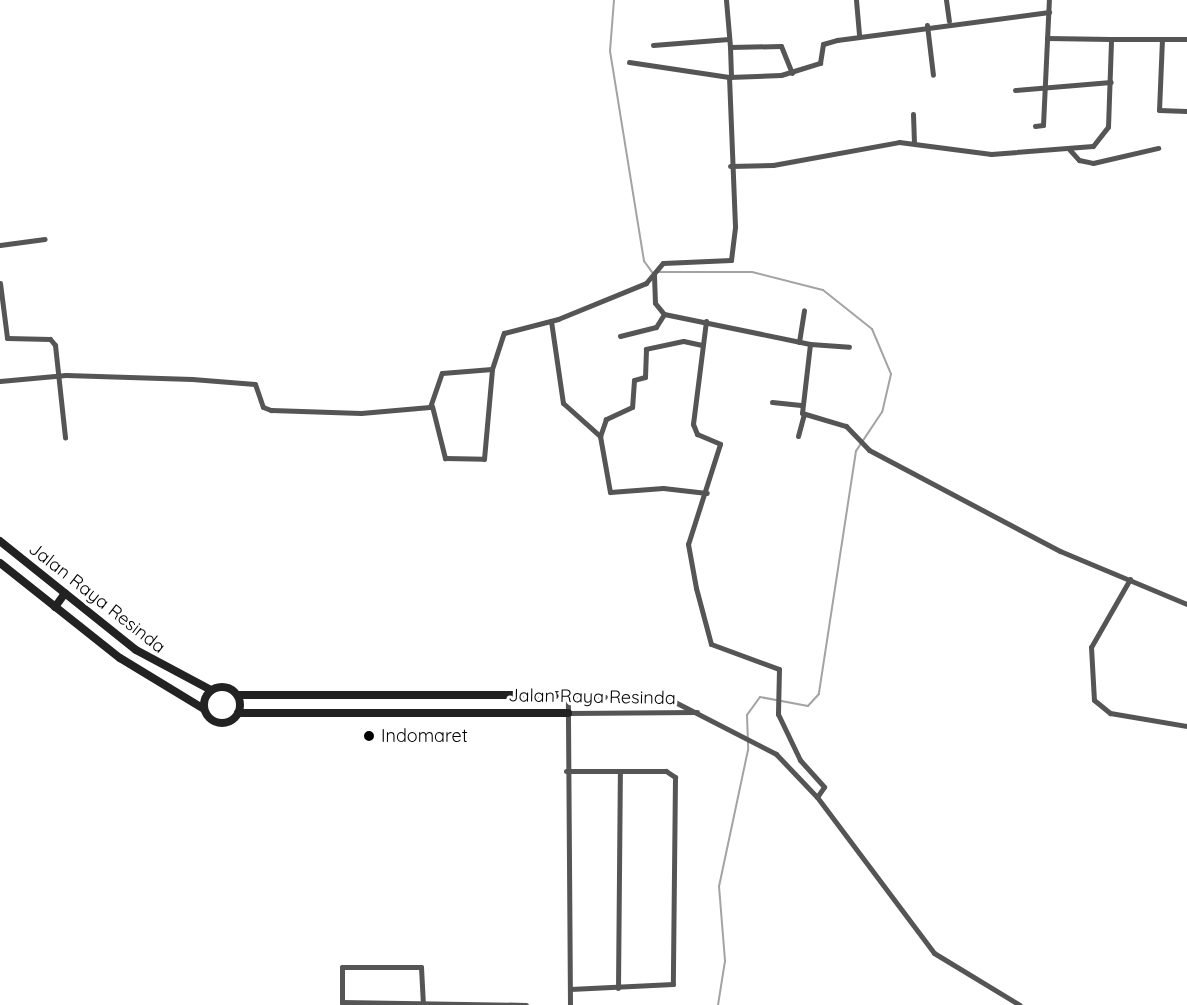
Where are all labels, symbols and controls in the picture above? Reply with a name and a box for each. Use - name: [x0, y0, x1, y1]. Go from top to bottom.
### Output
- street label: Jalan Raya Resinda: [24, 538, 170, 658]
- street label: Jalan Raya Resinda: [508, 685, 676, 709]
- place label: Indomaret: [381, 725, 468, 747]
- marker: Indomaret: [362, 729, 376, 743]

